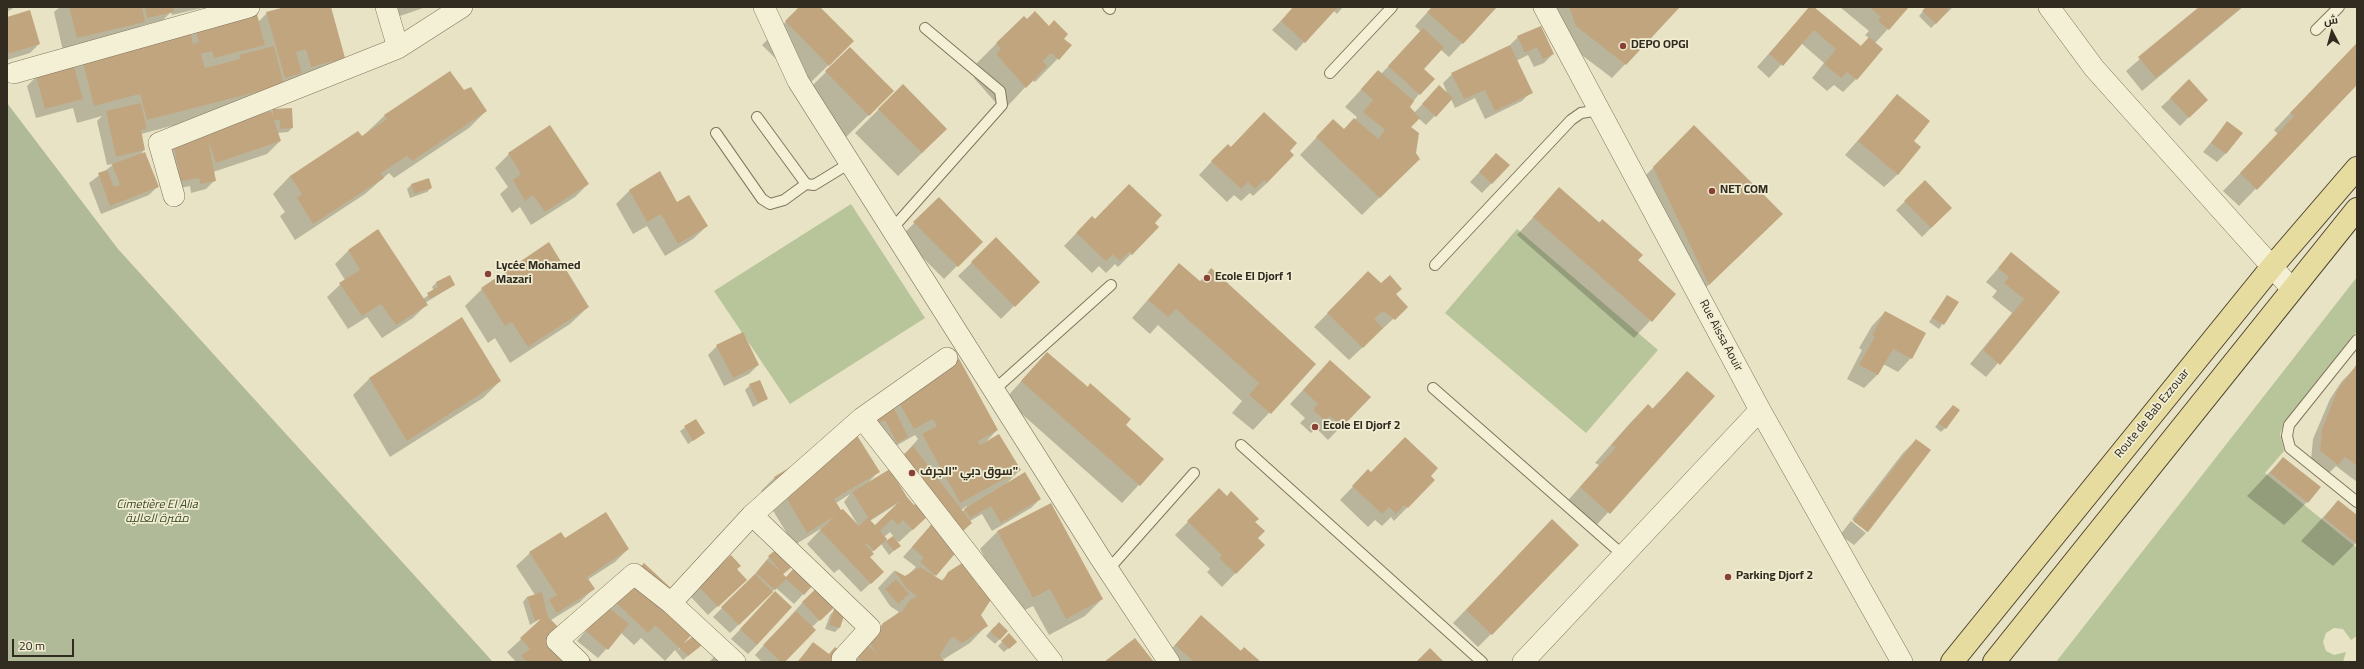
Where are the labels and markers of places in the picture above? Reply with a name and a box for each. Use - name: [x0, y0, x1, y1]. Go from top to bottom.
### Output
- place label: DEPO OPGI: [1631, 39, 1689, 53]
- marker: DEPO OPGI: [1618, 41, 1628, 51]
- place label: NET COM: [1720, 184, 1768, 198]
- marker: NET COM: [1707, 186, 1717, 196]
- place label: Lycée Mohamed Mazari: [496, 260, 580, 288]
- marker: Lycée Mohamed Mazari: [483, 269, 493, 279]
- place label: Ecole El Djorf 1: [1215, 271, 1292, 285]
- marker: Ecole El Djorf 1: [1202, 273, 1212, 283]
- place label: Ecole El Djorf 2: [1323, 420, 1400, 434]
- marker: Ecole El Djorf 2: [1310, 422, 1320, 432]
- place label: سوق دبي "الجرف": [920, 466, 1018, 480]
- marker: سوق دبي "الجرف": [907, 468, 917, 478]
- place label: Parking Djorf 2: [1736, 570, 1813, 584]
- marker: Parking Djorf 2: [1723, 572, 1733, 582]

